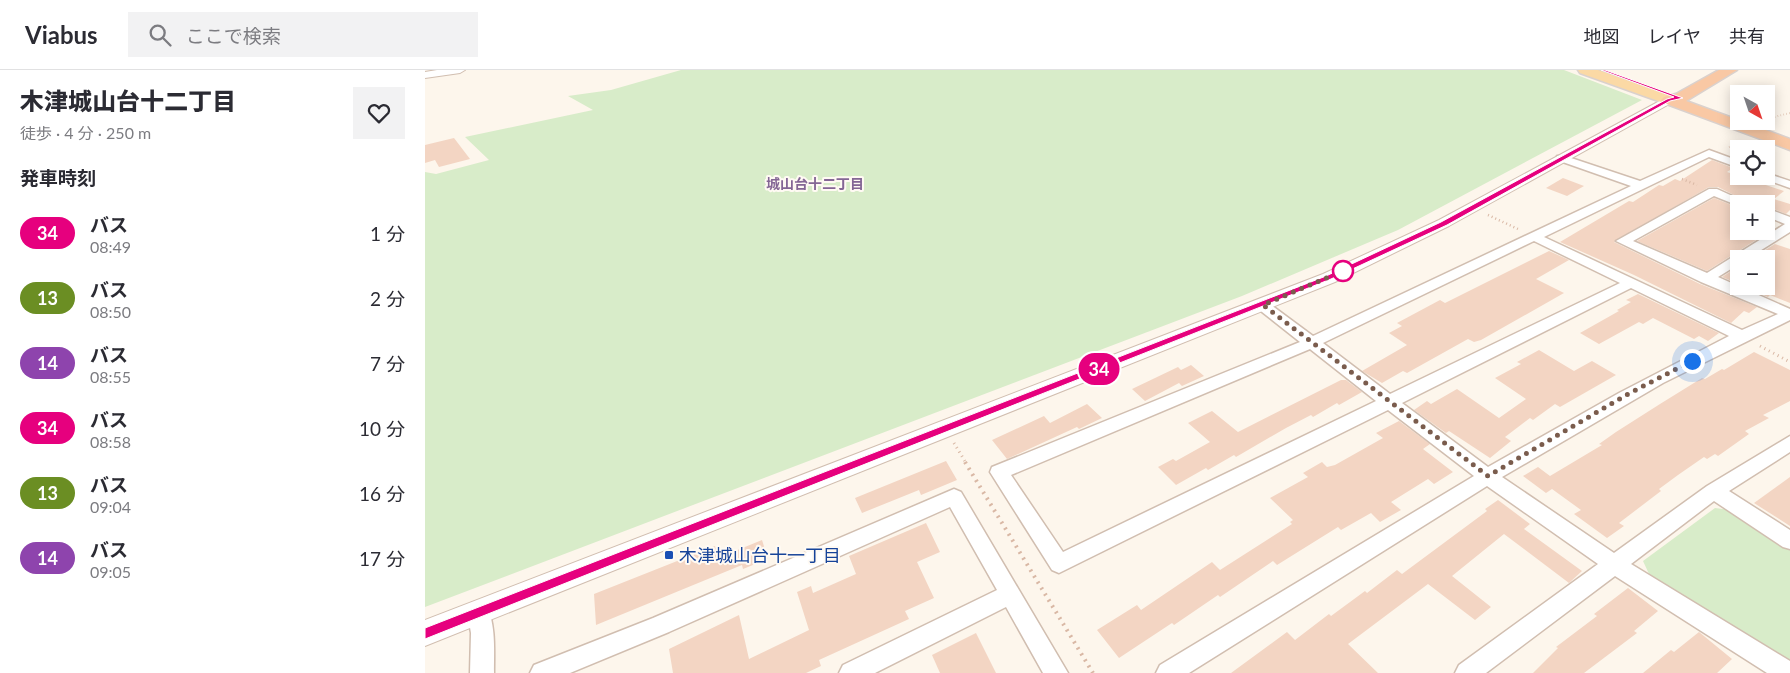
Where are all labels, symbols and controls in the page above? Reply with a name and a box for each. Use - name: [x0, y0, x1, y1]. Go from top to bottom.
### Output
- search box: [128, 12, 478, 57]
- text: Viabus: [25, 20, 98, 49]
- icon: search: [146, 21, 174, 49]
- text: ここで検索: [186, 24, 281, 47]
- text: 地図: [1584, 25, 1620, 47]
- text: レイヤ: [1648, 25, 1701, 47]
- text: 共有: [1729, 25, 1765, 47]
- north arrow: [1730, 85, 1775, 130]
- map controls: [1730, 85, 1775, 295]
- text: 木津城山台十二丁目: [20, 86, 236, 115]
- button: heart: [353, 87, 405, 139]
- text: 徒歩 · 4 分 · 250 m: [20, 123, 151, 142]
- button: locate: [1730, 140, 1775, 185]
- text: 発車時刻: [20, 166, 96, 189]
- district label: 城山台十二丁目: [766, 175, 864, 192]
- button: +: [1730, 195, 1775, 240]
- text: バス: [90, 213, 128, 236]
- text: 34: [37, 222, 58, 244]
- text: 1 分: [370, 222, 405, 245]
- text: 08:49: [90, 237, 131, 256]
- button: −: [1730, 250, 1775, 295]
- unlabelled marker: [1332, 260, 1354, 282]
- text: バス: [90, 278, 128, 301]
- text: 13: [37, 287, 58, 309]
- text: 2 分: [370, 287, 405, 310]
- text: 08:50: [90, 302, 131, 321]
- text: バス: [90, 343, 128, 366]
- your location: [1680, 349, 1705, 374]
- text: 14: [37, 352, 58, 374]
- text: 7 分: [370, 352, 405, 375]
- line badge: 34: [1077, 353, 1121, 385]
- text: 34: [1089, 358, 1109, 380]
- text: 08:55: [90, 367, 131, 386]
- text: バス: [90, 408, 128, 431]
- text: 34: [37, 417, 58, 439]
- text: 10 分: [359, 417, 405, 440]
- text: 08:58: [90, 432, 131, 451]
- text: バス: [90, 473, 128, 496]
- text: 13: [37, 482, 58, 504]
- text: 16 分: [359, 482, 405, 505]
- text: 09:04: [90, 497, 131, 516]
- text: バス: [90, 538, 128, 561]
- place label: 木津城山台十一丁目: [679, 544, 841, 566]
- text: 14: [37, 547, 58, 569]
- text: 17 分: [359, 547, 405, 570]
- marker: 木津城山台十一丁目: [663, 549, 675, 561]
- text: 09:05: [90, 562, 131, 581]

